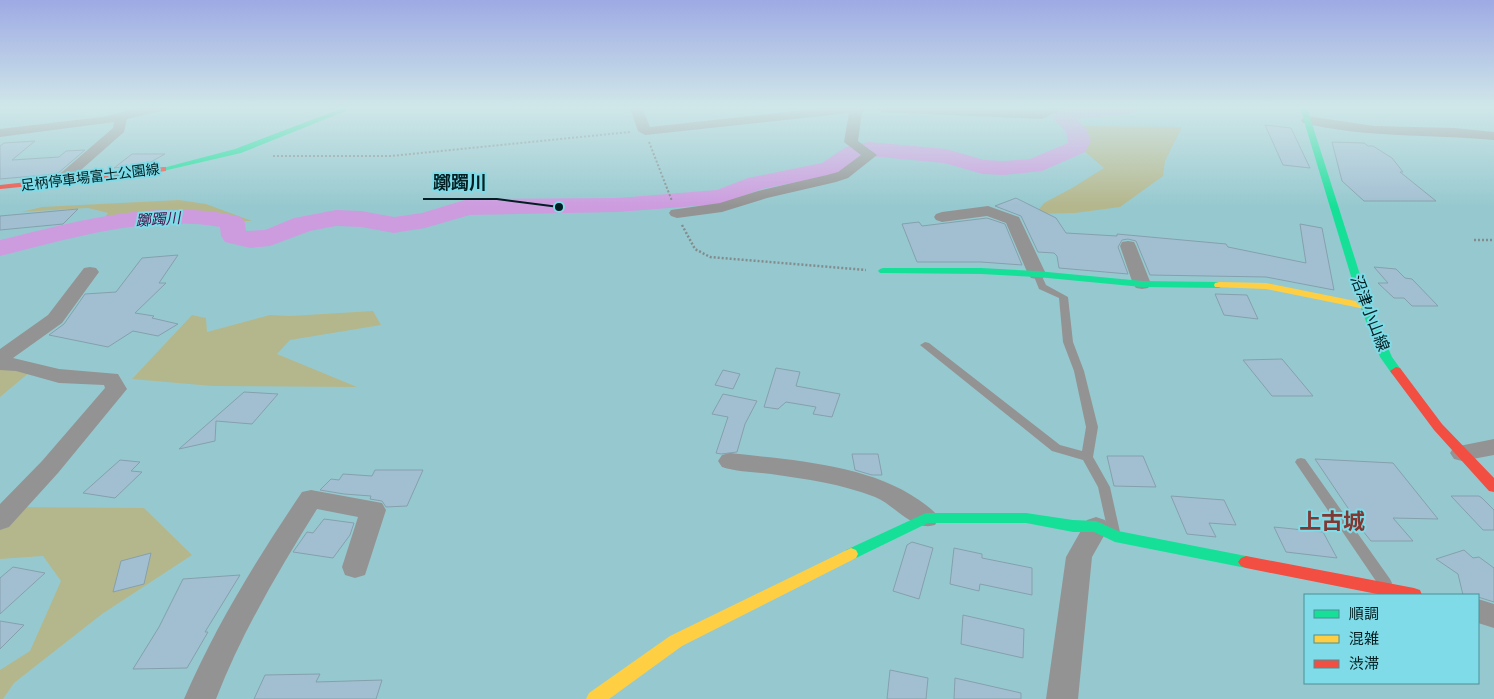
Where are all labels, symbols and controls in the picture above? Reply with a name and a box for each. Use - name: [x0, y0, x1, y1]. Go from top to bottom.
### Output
- street label: 足柄停車場富士公園線: [20, 161, 160, 193]
- callout: 躑躅川: [423, 166, 497, 199]
- text: 躑躅川: [433, 173, 487, 193]
- water label: 躑躅川: [135, 209, 183, 229]
- street label: 沼津小山線: [1348, 273, 1392, 353]
- district label: 上古城: [1299, 509, 1365, 534]
- legend: [1304, 594, 1479, 684]
- text: 順調: [1349, 605, 1379, 622]
- text: 混雑: [1349, 630, 1379, 647]
- text: 渋滞: [1349, 655, 1379, 672]

